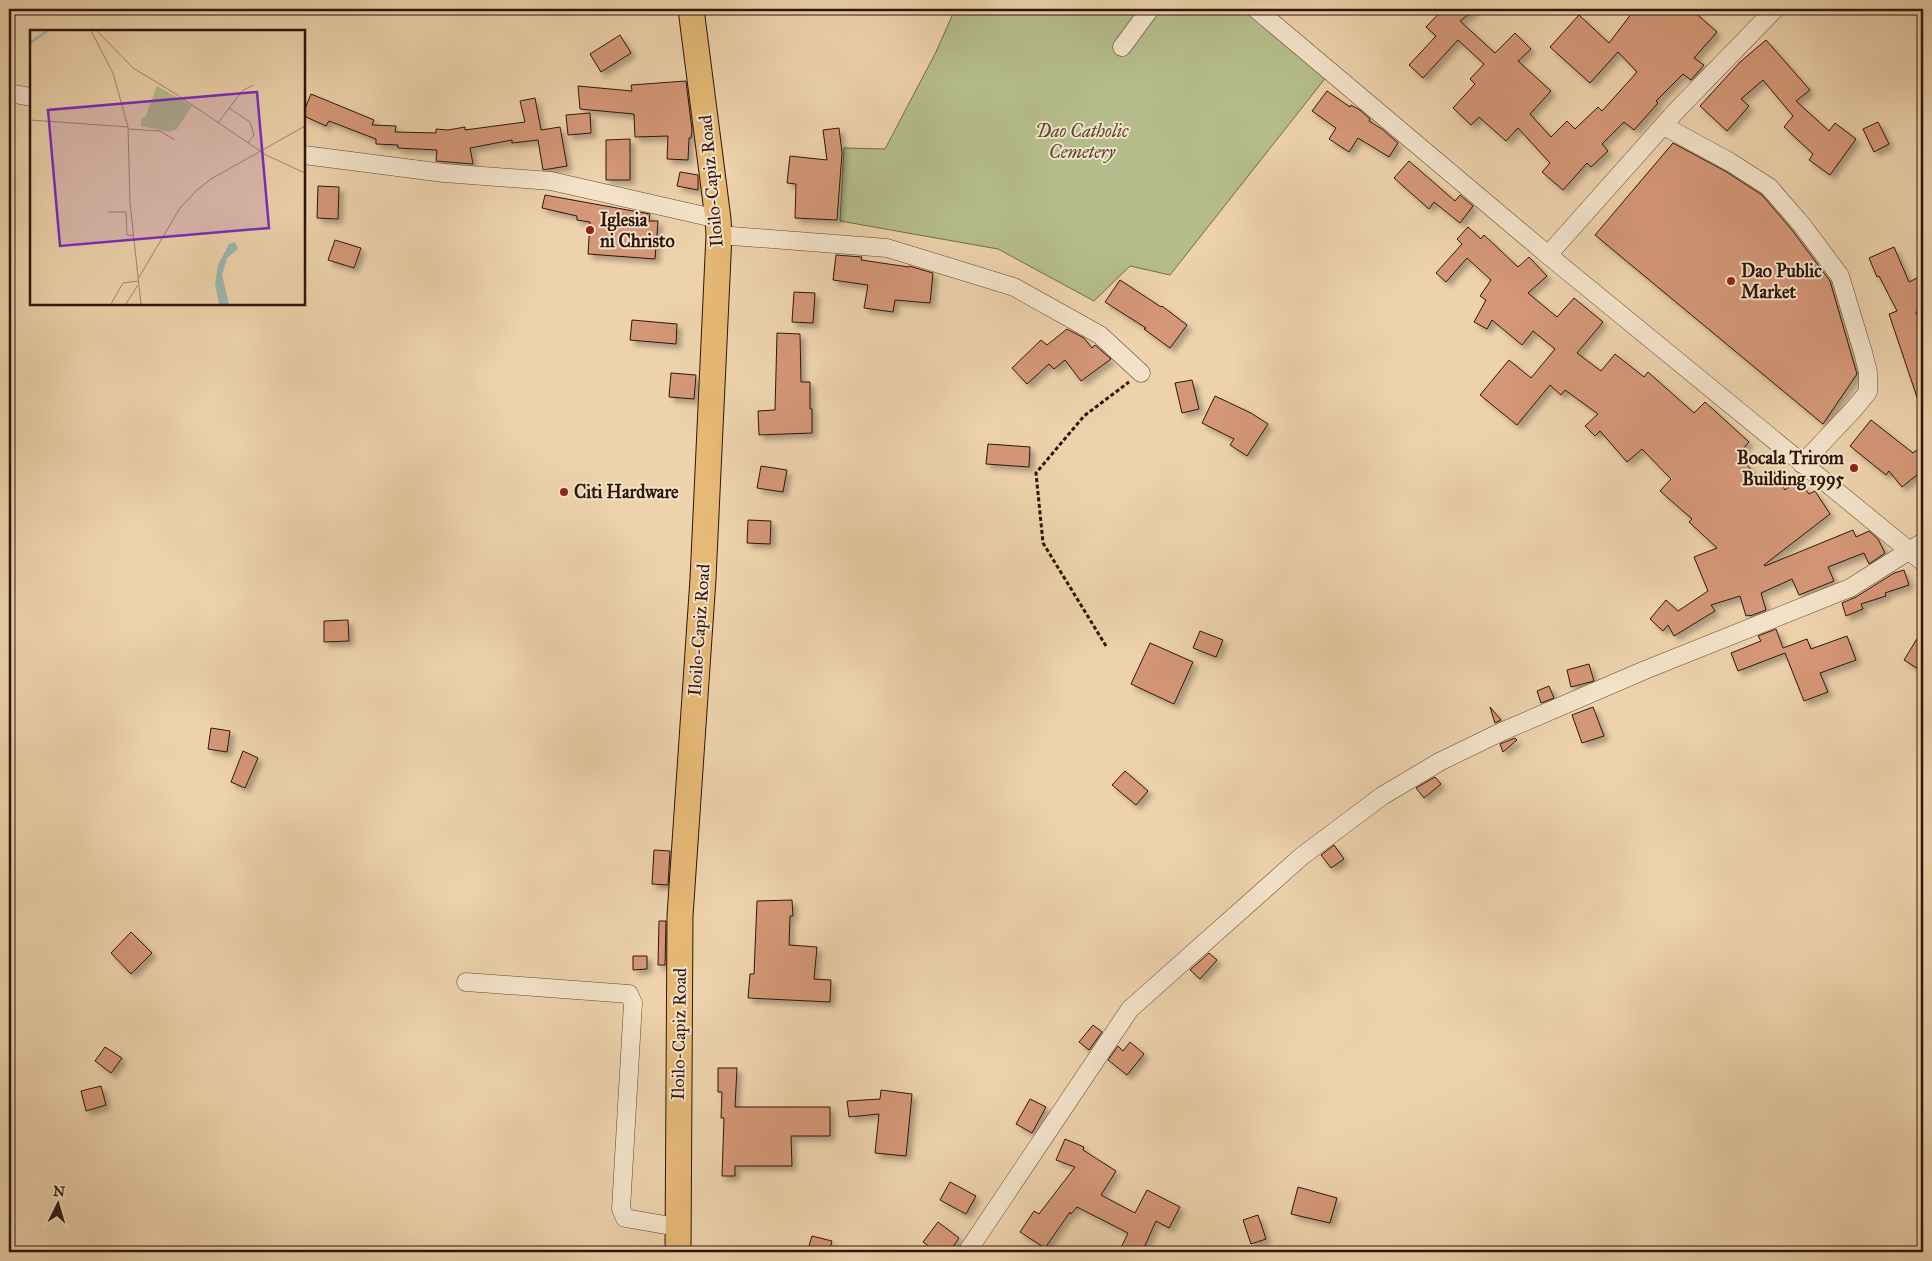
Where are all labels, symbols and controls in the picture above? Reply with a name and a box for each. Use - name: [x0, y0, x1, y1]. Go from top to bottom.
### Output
- inset map: [30, 30, 305, 305]
- street label: Iloilo-Capiz Road: [694, 114, 728, 248]
- park label: Dao Catholic Cemetery: [1035, 120, 1129, 163]
- place label: Iglesia ni Christo: [600, 209, 675, 252]
- marker: Iglesia ni Christo: [584, 224, 596, 236]
- place label: Dao Public Market: [1741, 260, 1822, 303]
- marker: Dao Public Market: [1725, 275, 1737, 287]
- place label: Bocala Trirom Building 1995: [1737, 447, 1845, 491]
- marker: Bocala Trirom Building 1995: [1848, 462, 1860, 474]
- place label: Citi Hardware: [574, 481, 679, 503]
- marker: Citi Hardware: [558, 486, 570, 498]
- street label: Iloilo-Capiz Road: [683, 563, 715, 697]
- street label: Iloilo-Capiz Road: [667, 968, 691, 1100]
- north arrow: [32, 1178, 82, 1228]
- text: N: [52, 1183, 66, 1201]

